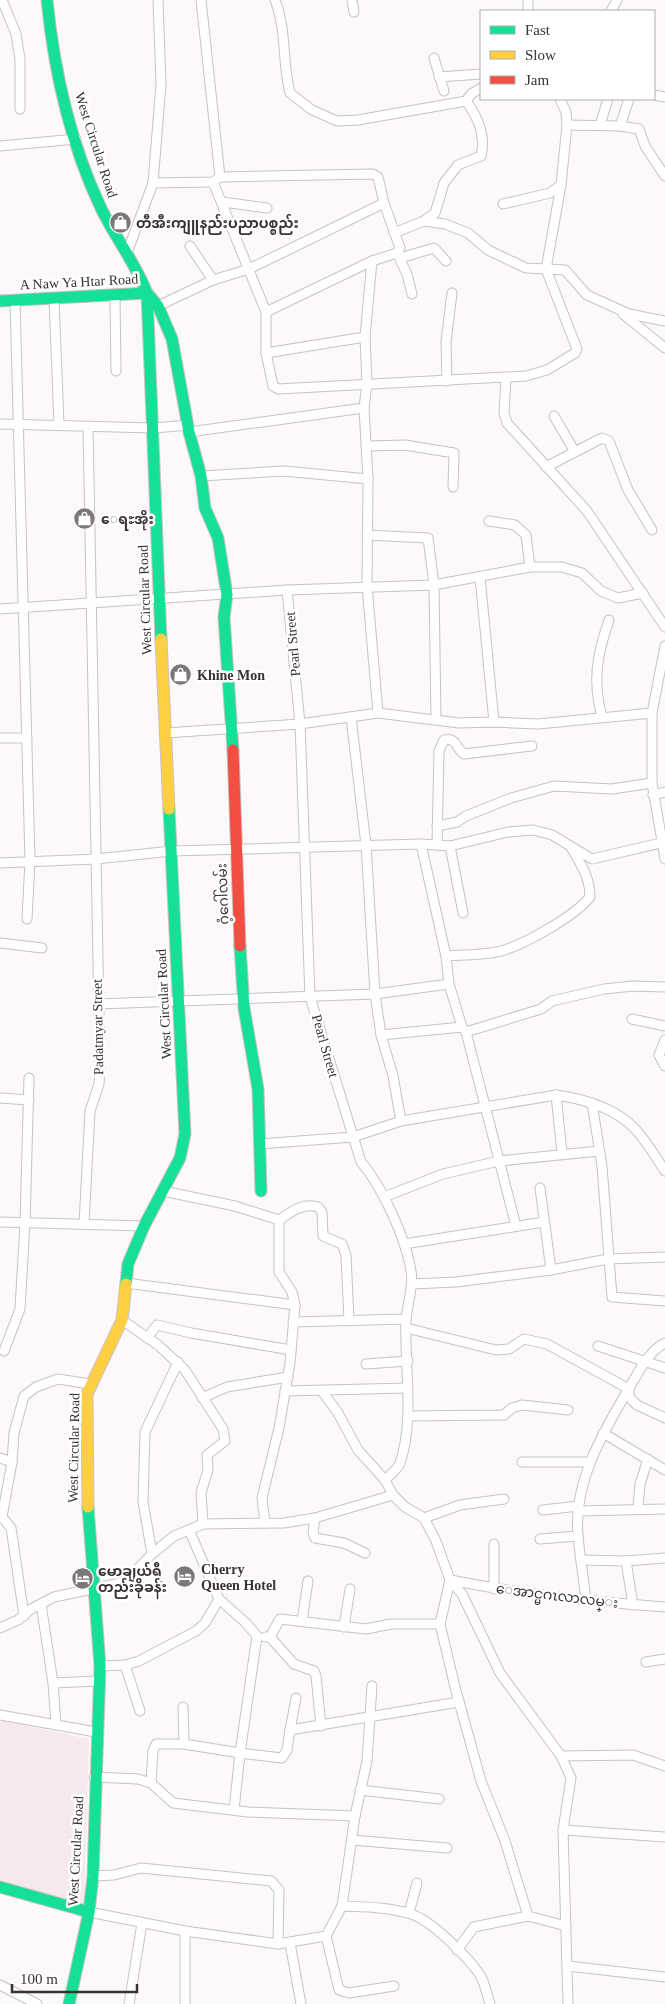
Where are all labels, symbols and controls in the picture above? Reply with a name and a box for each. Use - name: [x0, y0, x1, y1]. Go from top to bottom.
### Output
- legend: [480, 10, 655, 100]
- text: Fast: [525, 22, 551, 38]
- text: Slow: [525, 47, 556, 63]
- text: Jam: [525, 72, 549, 88]
- street label: West Circular Road: [72, 90, 120, 200]
- shop icon: တီအီးကျူနည်းပညာပစ္စည်း: [108, 211, 132, 235]
- place label: တီအီးကျူနည်းပညာပစ္စည်း: [136, 213, 299, 235]
- street label: A Naw Ya Htar Road: [19, 271, 139, 293]
- shop icon: ေရႊအိုး: [73, 507, 97, 531]
- place label: ေရႊအိုး: [101, 509, 154, 531]
- street label: West Circular Road: [136, 545, 154, 655]
- street label: Pearl Street: [283, 611, 303, 677]
- shop icon: Khine Mon: [169, 663, 193, 687]
- place label: Khine Mon: [197, 668, 265, 683]
- street label: ဂံ့ဂေါ်လမ်း: [211, 863, 234, 925]
- street label: West Circular Road: [154, 949, 174, 1059]
- street label: Padatmyar Street: [90, 979, 106, 1075]
- street label: Pearl Street: [309, 1013, 341, 1079]
- street label: West Circular Road: [66, 1393, 82, 1503]
- place label: မောချယ်ရီ တည်းခိုခန်း: [98, 1561, 167, 1599]
- place label: Cherry Queen Hotel: [201, 1562, 276, 1593]
- hotel icon: Cherry Queen Hotel: [173, 1565, 197, 1589]
- hotel icon: မောချယ်ရီ တည်းခိုခန်း: [70, 1567, 94, 1591]
- street label: ေအာင္မဂၤလာလမ္း: [495, 1581, 619, 1615]
- street label: West Circular Road: [66, 1796, 86, 1906]
- scale bar: [12, 1962, 138, 1994]
- text: 100 m: [20, 1971, 58, 1987]

